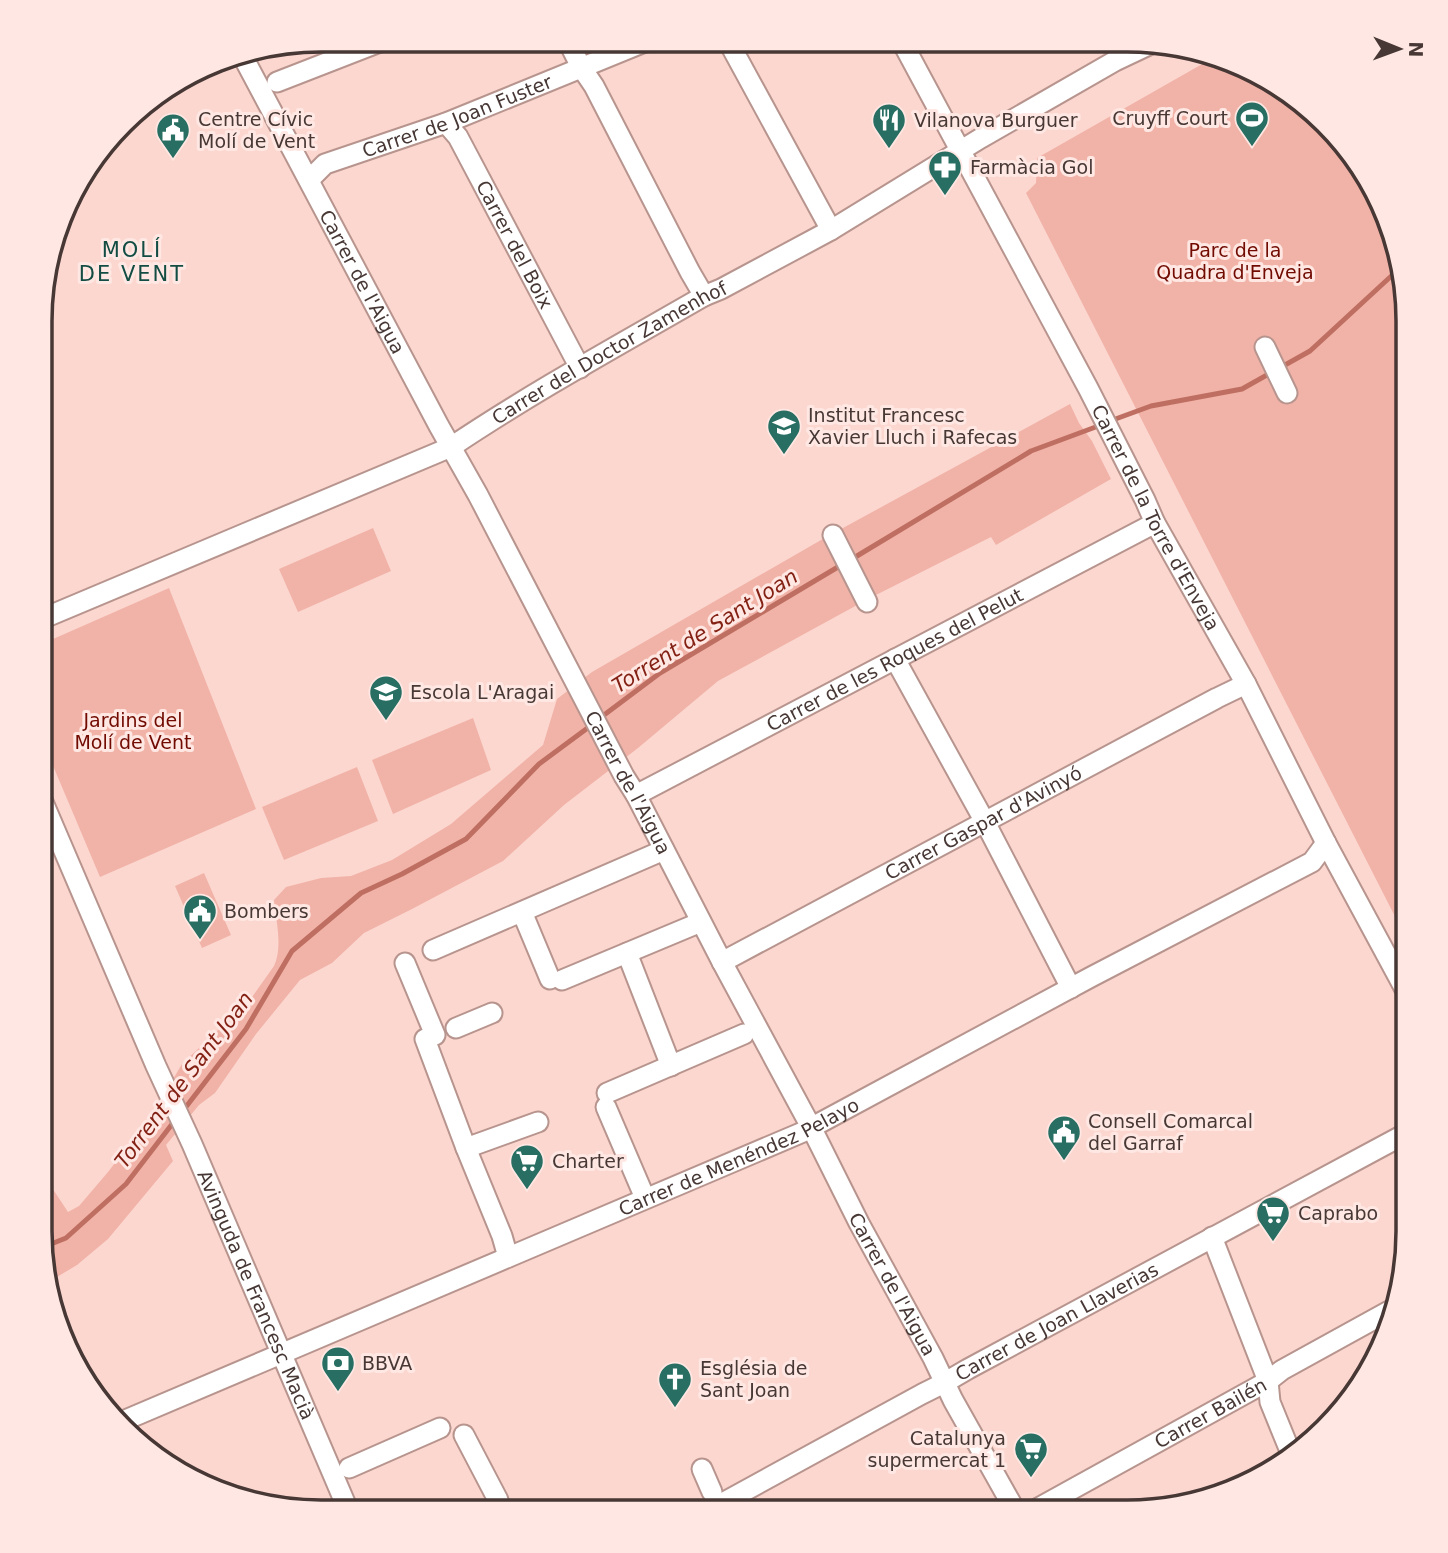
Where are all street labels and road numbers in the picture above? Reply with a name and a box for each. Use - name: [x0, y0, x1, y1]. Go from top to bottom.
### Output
- street label: Carrer de Joan Fuster: [359, 70, 555, 162]
- street label: Carrer del Boix: [472, 177, 558, 312]
- street label: Carrer de l'Aigua: [315, 206, 410, 357]
- street label: Carrer del Doctor Zamenhof: [488, 276, 732, 429]
- street label: Carrer de la Torre d'Enveja: [1087, 401, 1224, 634]
- street label: Carrer de les Roques del Pelut: [763, 583, 1027, 736]
- street label: Carrer de l'Aigua: [581, 707, 676, 858]
- street label: Carrer Gaspar d'Avinyó: [881, 761, 1085, 884]
- street label: Carrer de Menéndez Pelayo: [615, 1093, 863, 1220]
- street label: Avinguda de Francesc Macià: [193, 1167, 319, 1423]
- street label: Carrer de l'Aigua: [845, 1209, 941, 1359]
- street label: Carrer de Joan Llaverias: [951, 1258, 1162, 1385]
- street label: Carrer Bailén: [1151, 1373, 1270, 1453]

